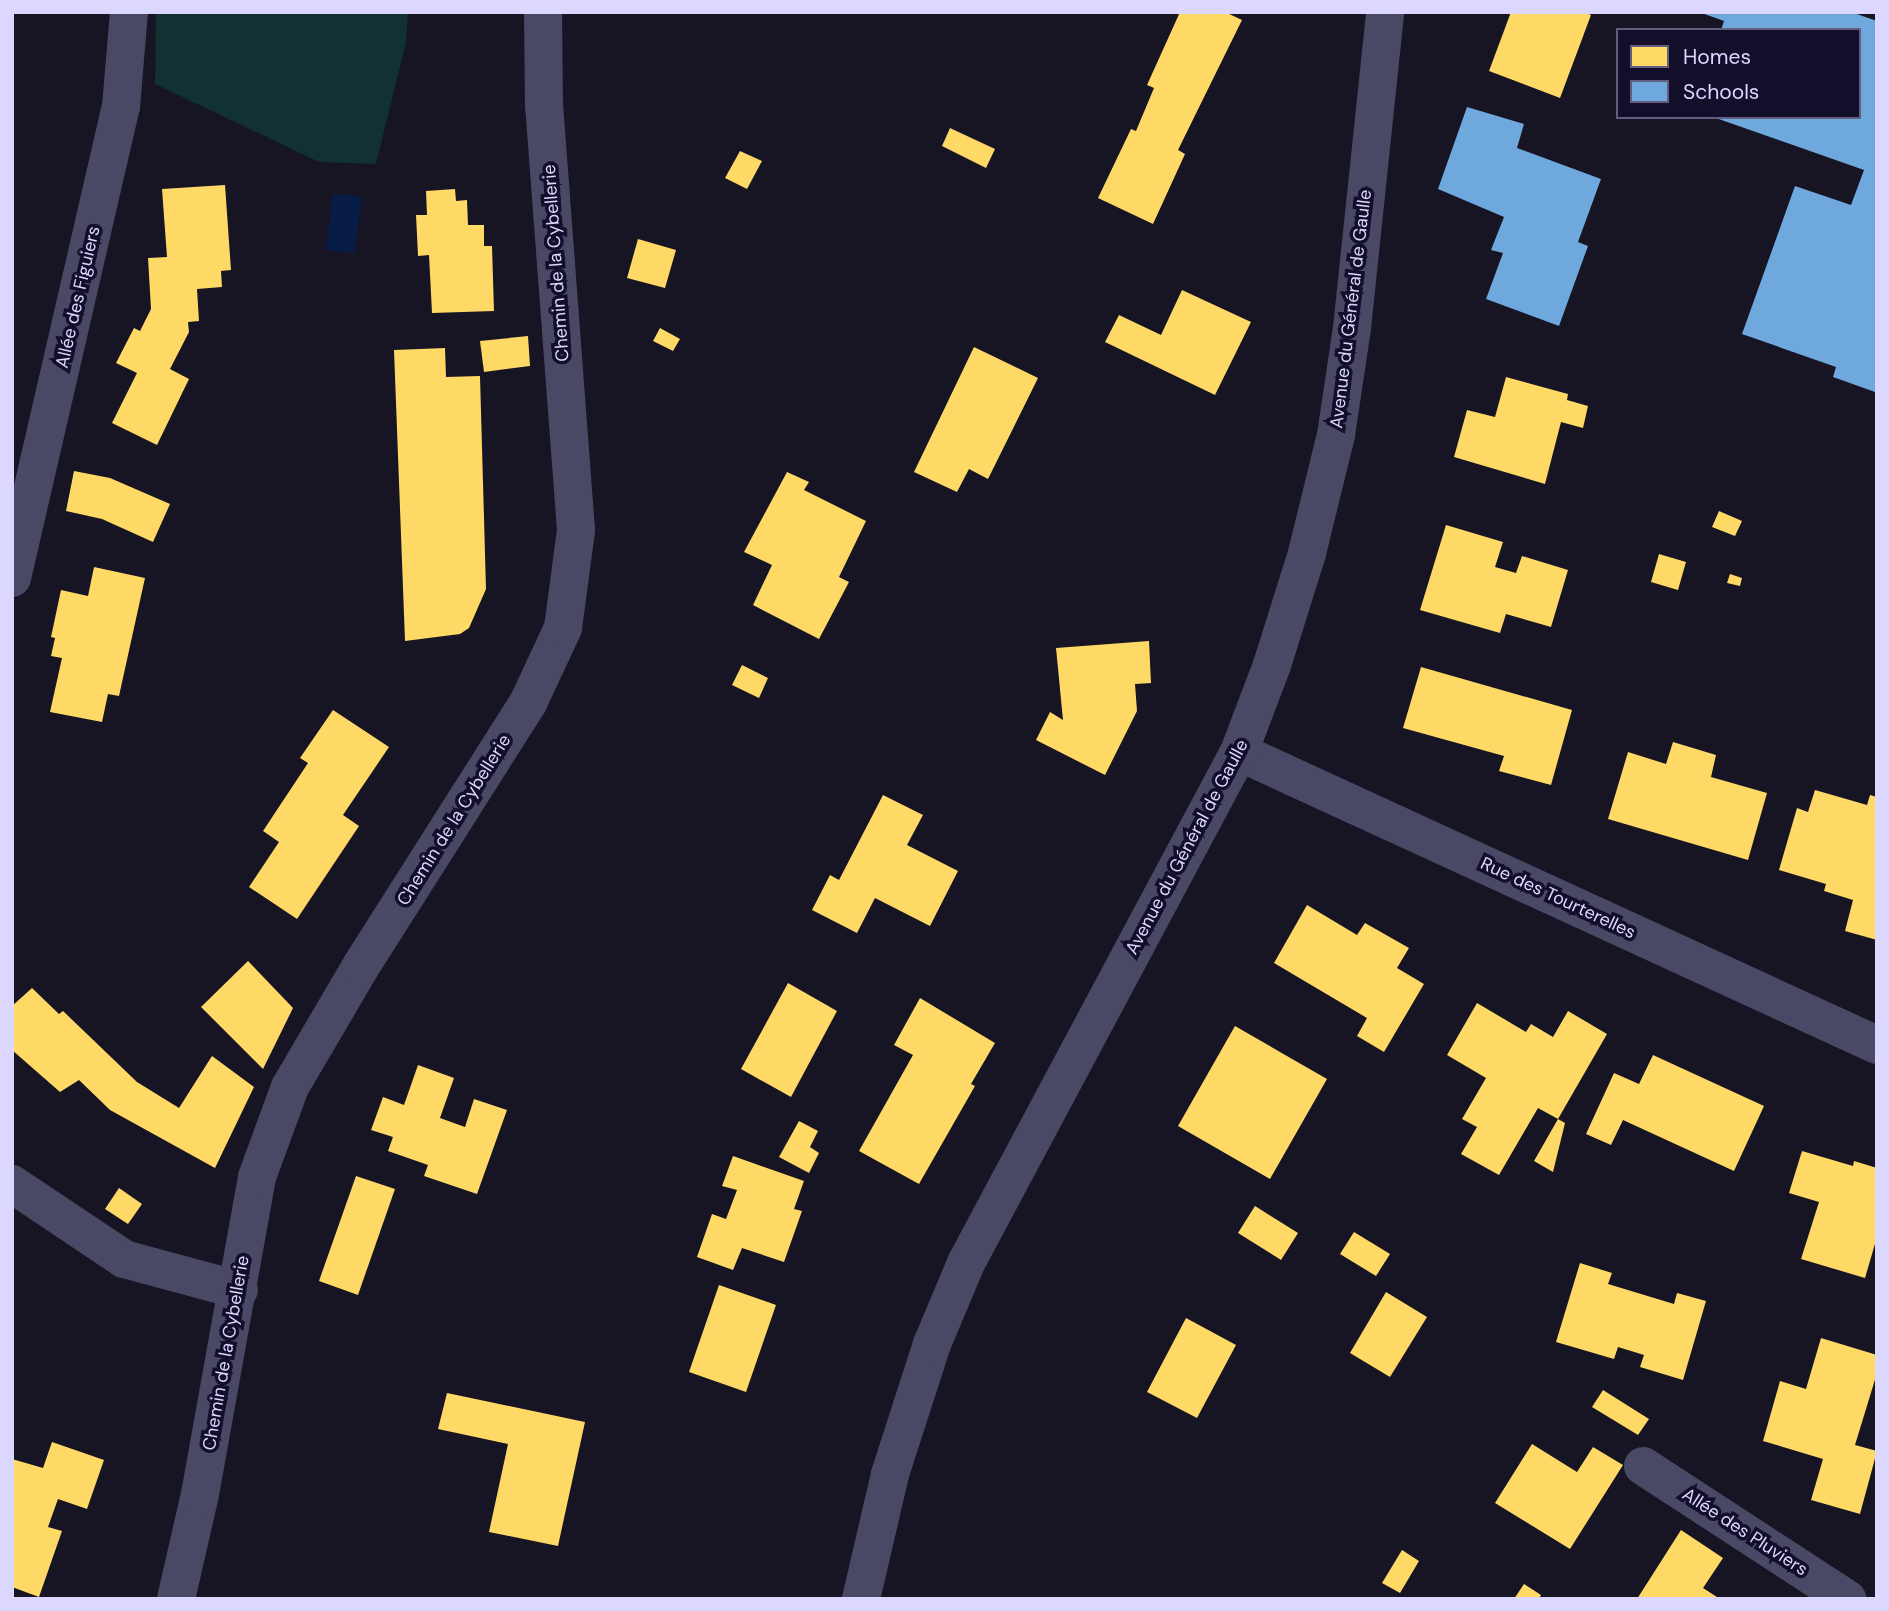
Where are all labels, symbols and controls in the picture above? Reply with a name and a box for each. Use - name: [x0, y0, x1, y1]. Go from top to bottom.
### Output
- legend: [1616, 28, 1861, 119]
- text: Homes: [1683, 43, 1751, 71]
- text: Schools: [1683, 78, 1759, 106]
- street label: Chemin de la Cybellerie: [538, 164, 574, 362]
- street label: Avenue du Général de Gaulle: [1326, 188, 1376, 430]
- street label: Allée des Figuiers: [51, 224, 105, 370]
- street label: Chemin de la Cybellerie: [392, 730, 516, 910]
- street label: Avenue du Général de Gaulle: [1121, 736, 1253, 958]
- street label: Rue des Tourterelles: [1477, 853, 1639, 943]
- street label: Chemin de la Cybellerie: [198, 1254, 254, 1452]
- street label: Allée des Pluviers: [1678, 1483, 1812, 1581]

